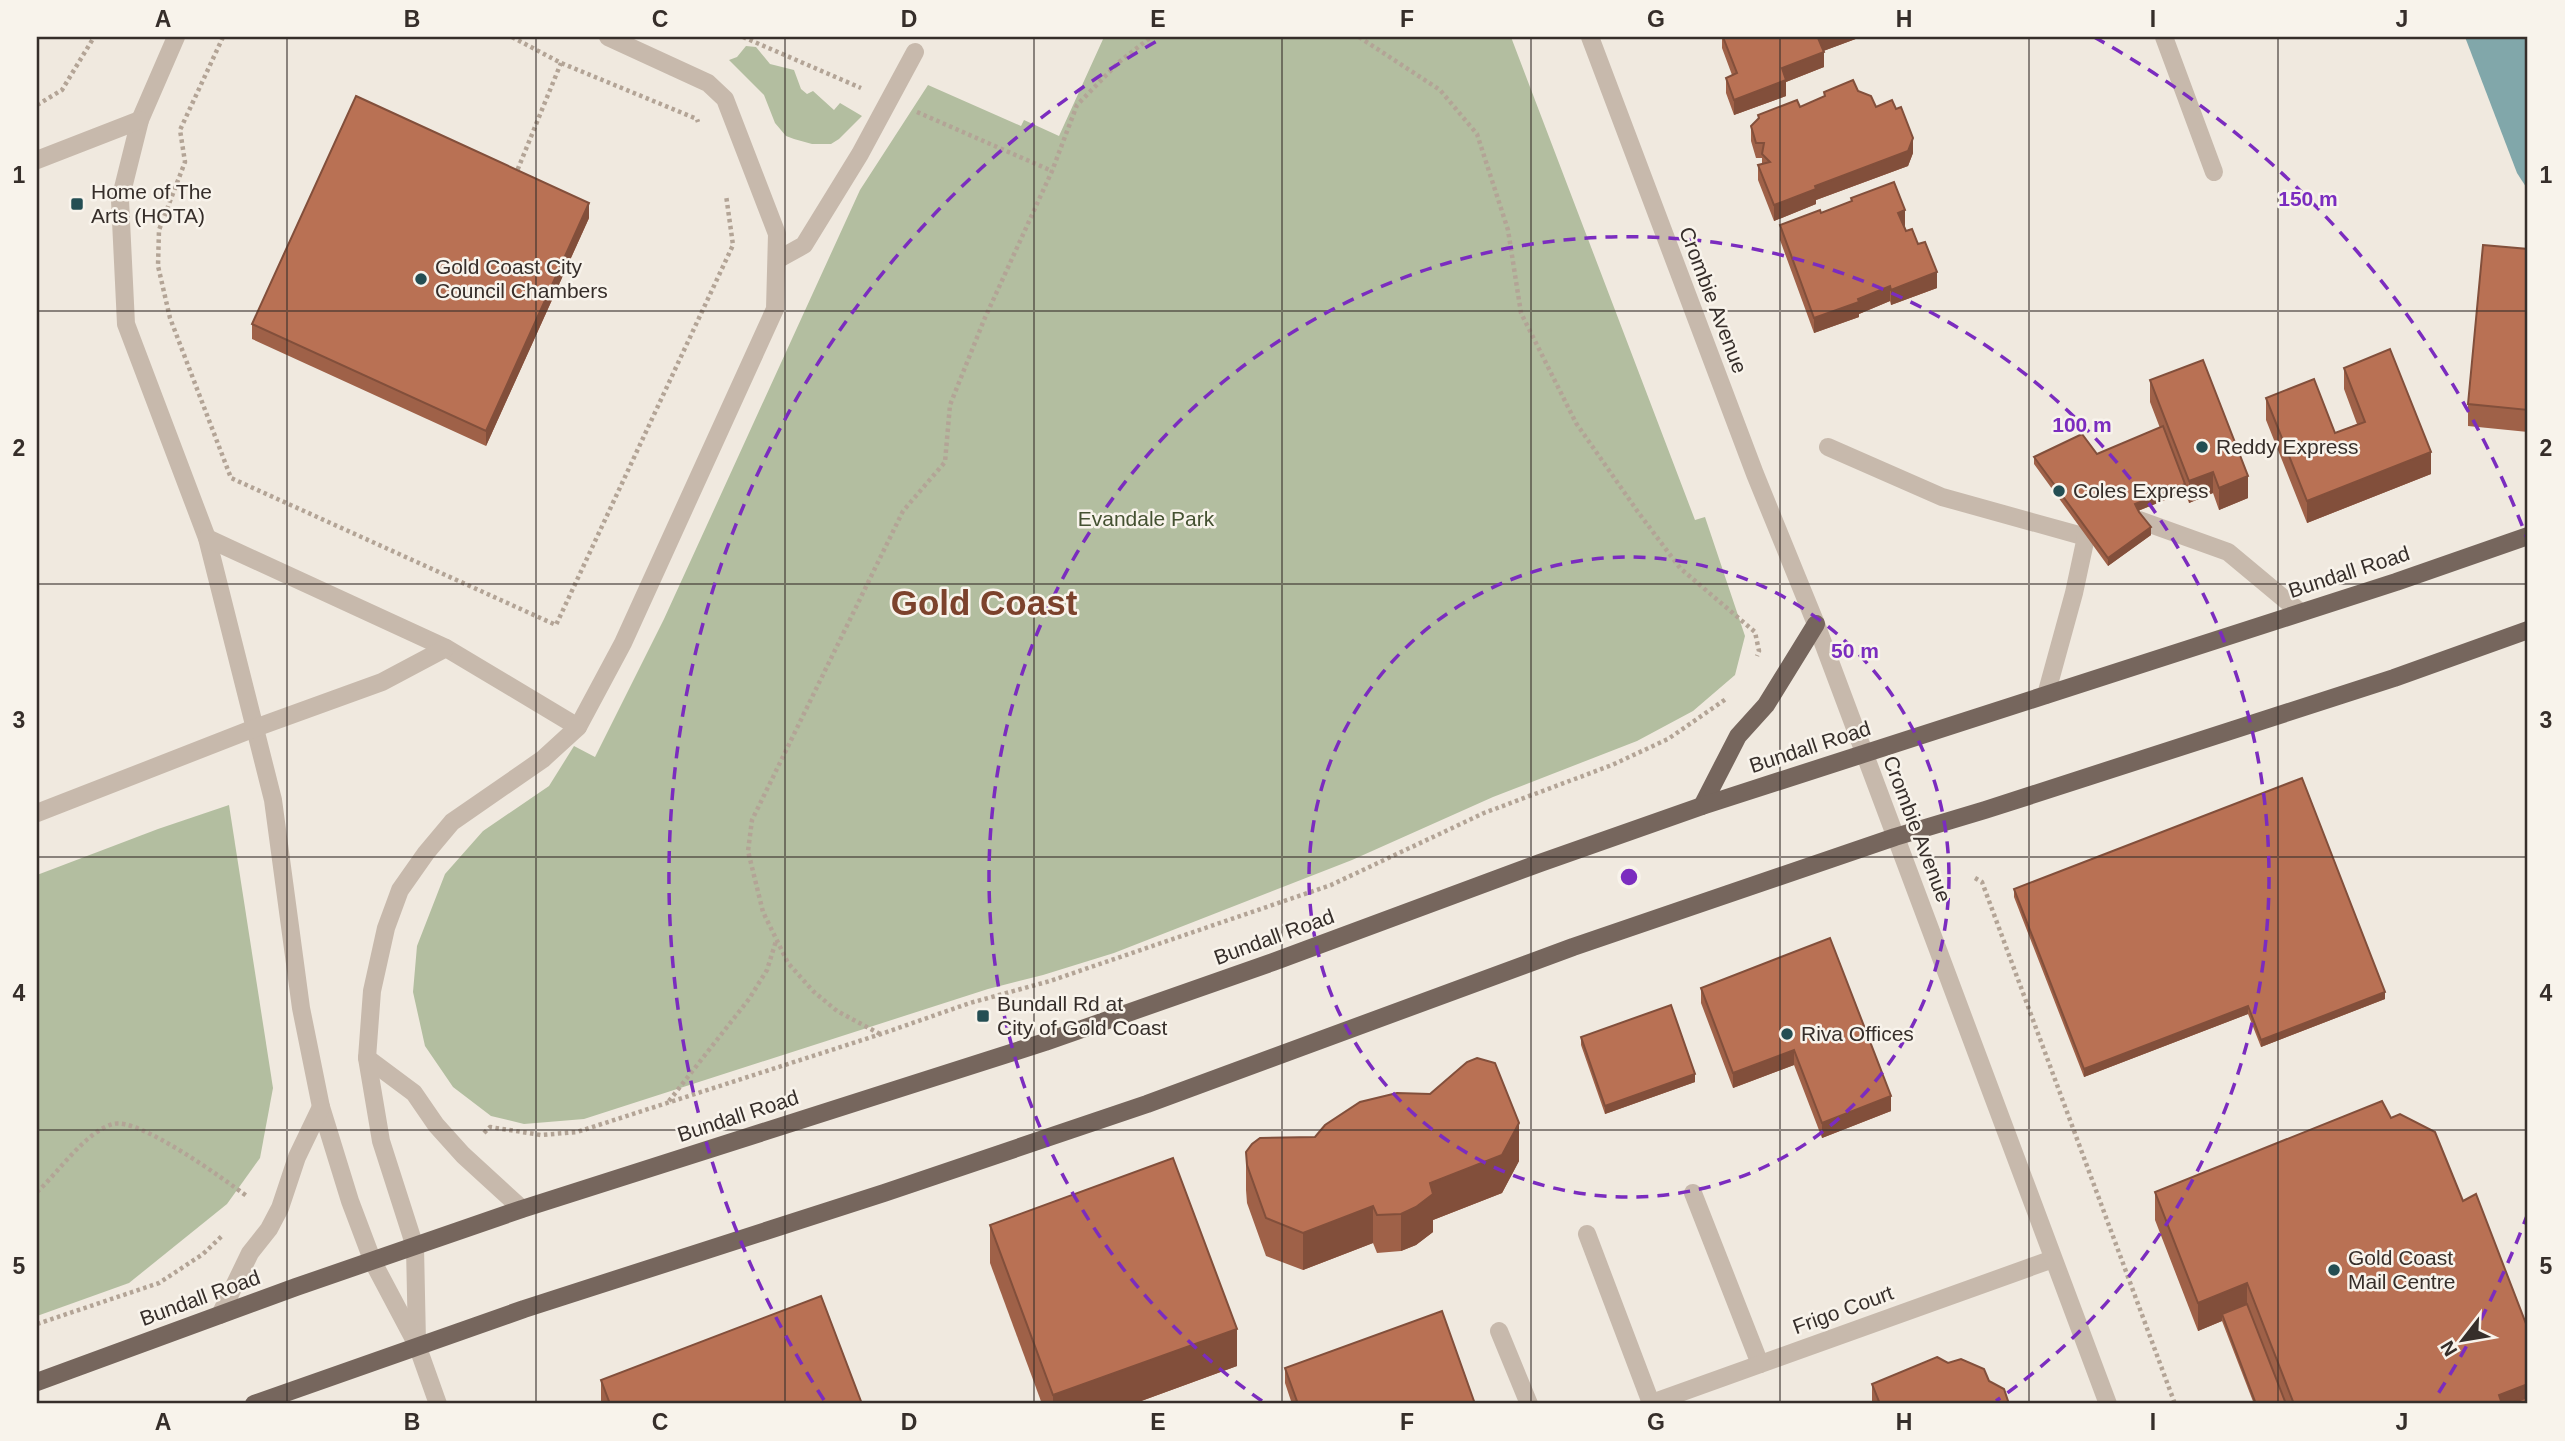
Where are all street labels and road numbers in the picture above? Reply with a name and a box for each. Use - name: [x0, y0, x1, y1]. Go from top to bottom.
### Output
- street label: Crombie Avenue: [1675, 223, 1752, 376]
- street label: Bundall Road: [2285, 541, 2412, 602]
- street label: Bundall Road: [1746, 716, 1873, 777]
- street label: Crombie Avenue: [1879, 752, 1956, 905]
- street label: Bundall Road: [1211, 904, 1337, 969]
- street label: Bundall Road: [674, 1085, 801, 1146]
- street label: Bundall Road: [137, 1265, 263, 1330]
- street label: Frigo Court: [1790, 1281, 1896, 1338]

